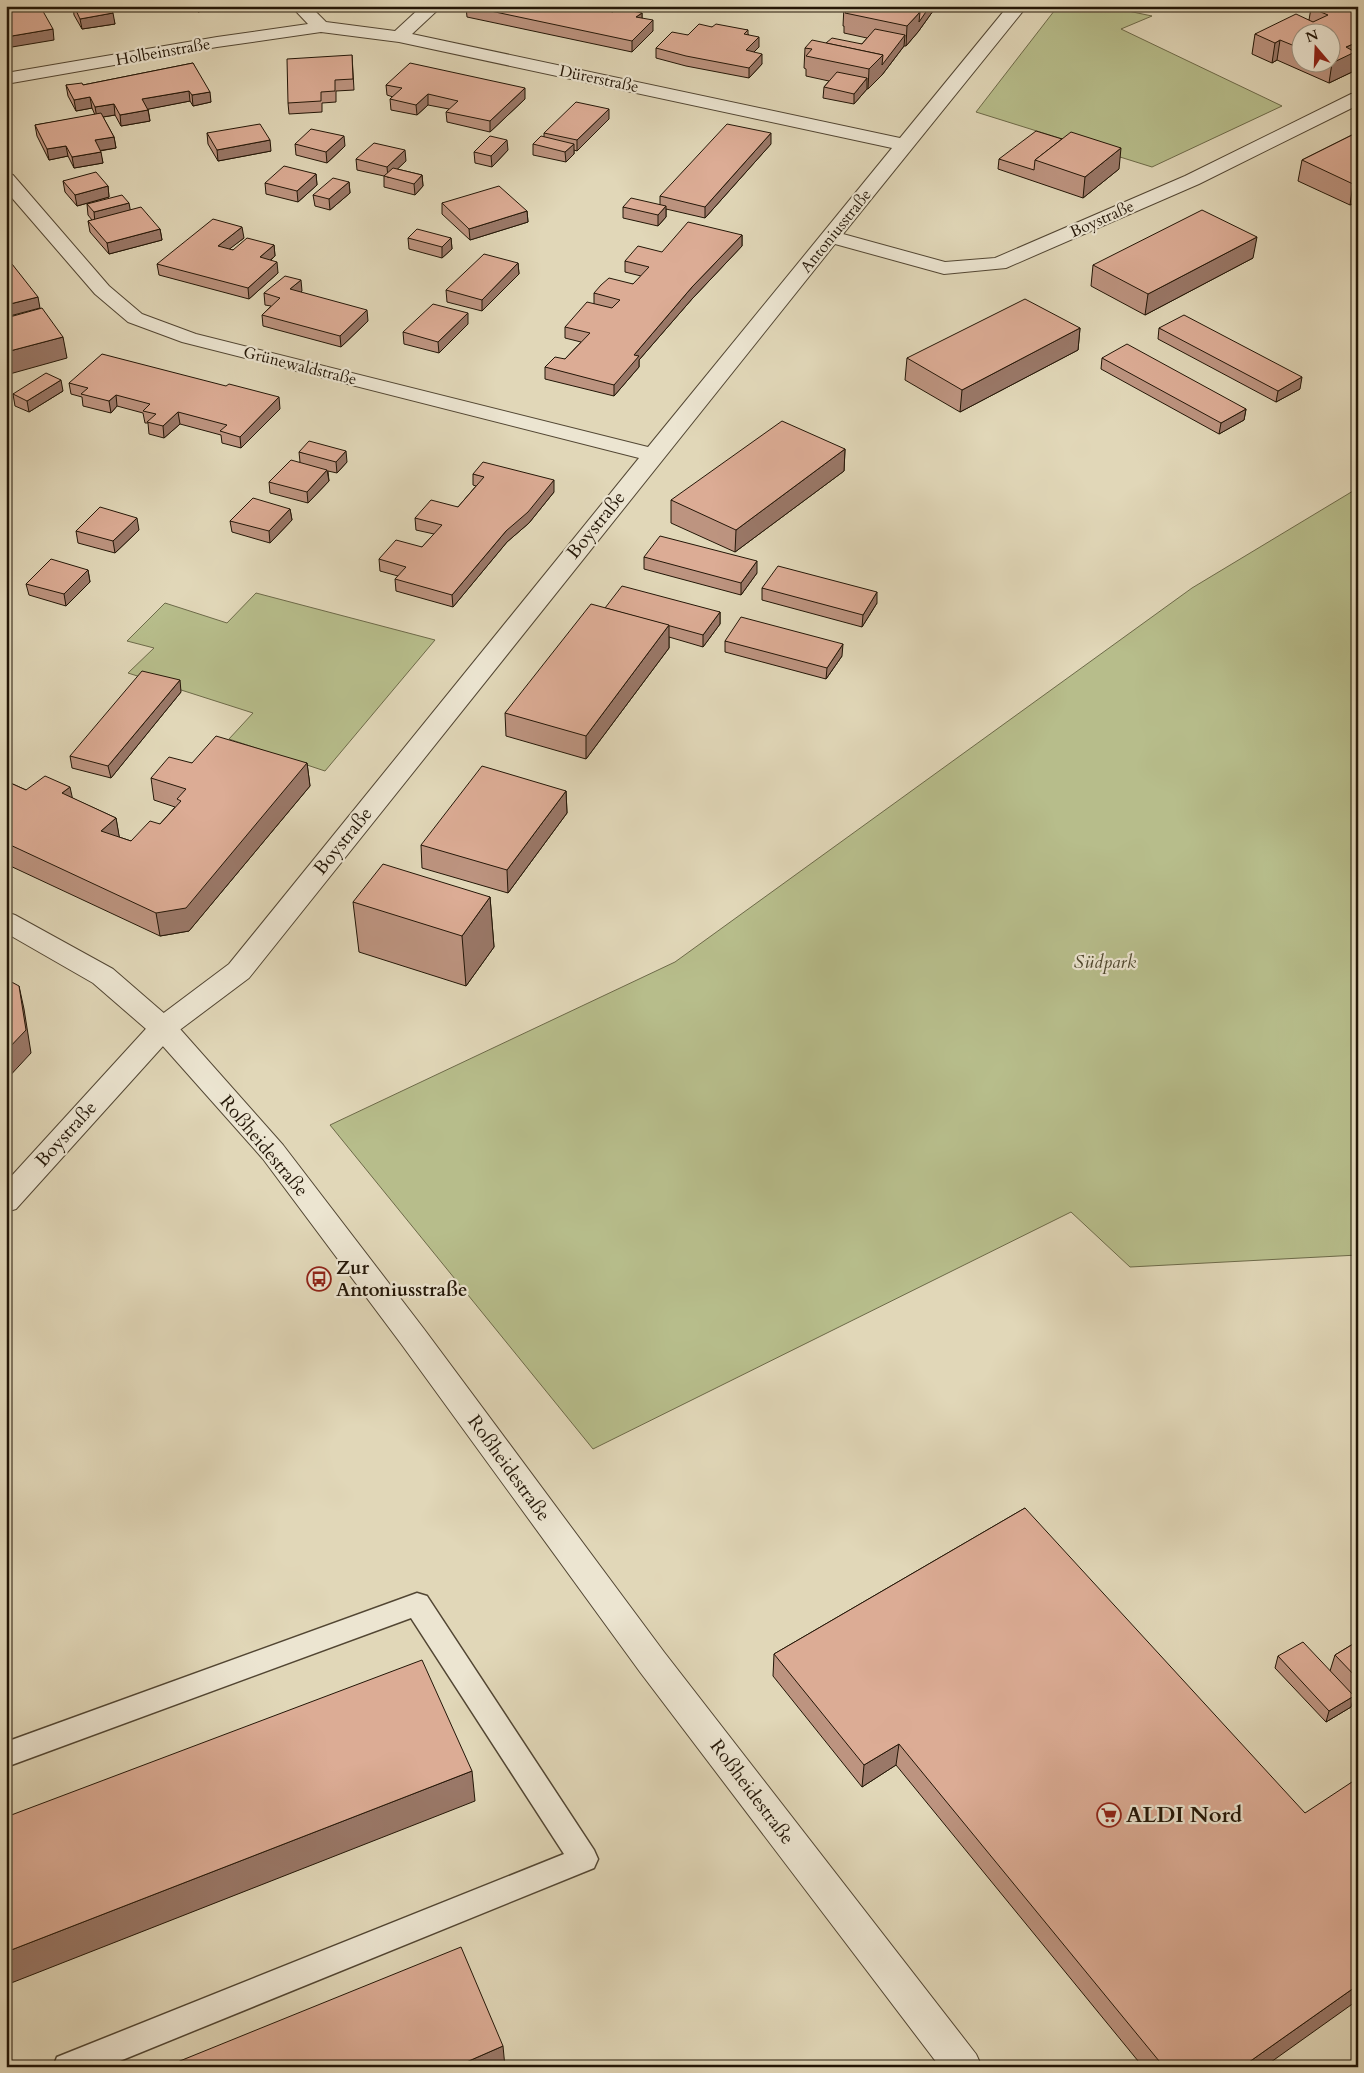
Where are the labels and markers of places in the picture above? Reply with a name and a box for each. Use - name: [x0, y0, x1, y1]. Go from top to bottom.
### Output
- place label: Zur Antoniusstraße: [336, 1255, 468, 1303]
- bus stop icon: Zur Antoniusstraße: [306, 1266, 332, 1292]
- place label: ALDI Nord: [1126, 1800, 1243, 1830]
- supermarket icon: ALDI Nord: [1096, 1802, 1122, 1828]

